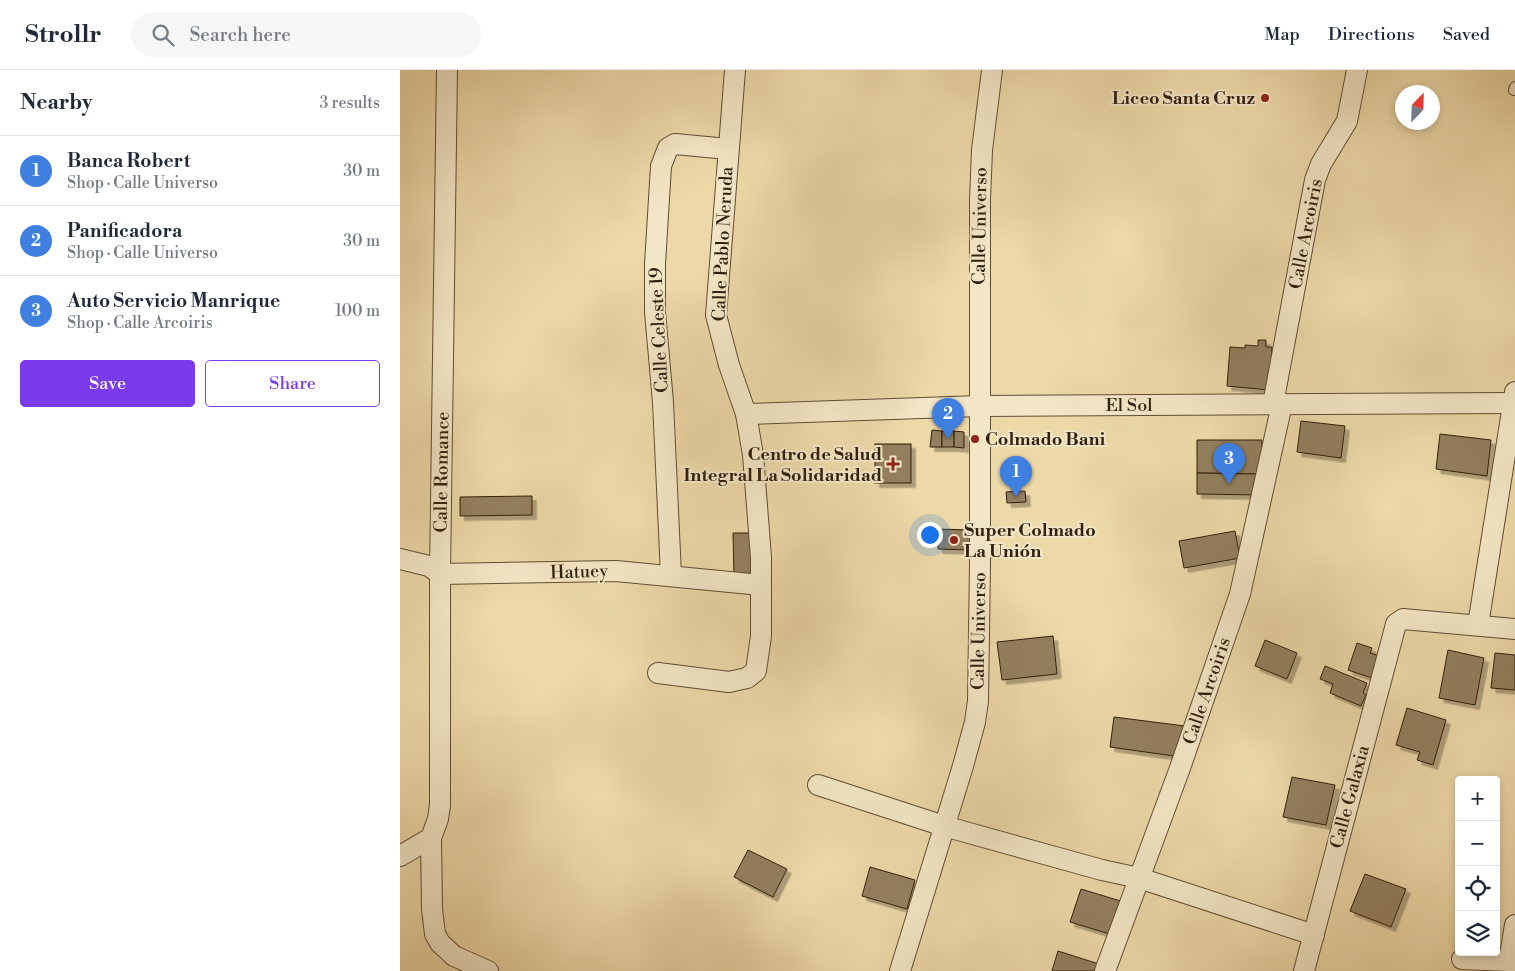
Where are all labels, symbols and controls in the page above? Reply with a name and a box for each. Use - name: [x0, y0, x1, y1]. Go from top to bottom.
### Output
- search box: [131, 12, 481, 57]
- text: Strollr: [25, 20, 101, 50]
- icon: search: [149, 21, 177, 49]
- text: Search here: [189, 23, 291, 47]
- text: Map: [1264, 23, 1300, 46]
- text: Directions: [1328, 23, 1415, 46]
- text: Saved: [1443, 23, 1490, 46]
- north arrow: [1395, 85, 1440, 130]
- place label: Liceo Santa Cruz: [1112, 87, 1255, 110]
- text: Nearby: [20, 90, 93, 116]
- marker: Liceo Santa Cruz: [1259, 92, 1271, 104]
- text: 3 results: [319, 93, 380, 113]
- text: Banca Robert: [67, 149, 190, 173]
- text: 1: [32, 161, 40, 181]
- text: 30 m: [343, 161, 380, 181]
- street label: Calle Pablo Neruda: [707, 165, 739, 322]
- street label: Calle Universo: [967, 167, 993, 285]
- text: Shop · Calle Universo: [67, 173, 218, 193]
- street label: Calle Arcoiris: [1284, 177, 1328, 291]
- text: Panificadora: [67, 219, 182, 243]
- text: 2: [31, 231, 41, 251]
- text: 30 m: [343, 231, 380, 251]
- text: Shop · Calle Universo: [67, 243, 218, 263]
- street label: Calle Celeste 19: [644, 266, 674, 393]
- text: Auto Servicio Manrique: [67, 289, 280, 313]
- text: 3: [31, 301, 41, 321]
- text: 100 m: [335, 301, 380, 321]
- text: Shop · Calle Arcoiris: [67, 313, 213, 333]
- button: Save: [20, 360, 195, 407]
- button: Share: [205, 360, 380, 407]
- street label: El Sol: [1105, 394, 1153, 417]
- pin: 2: [932, 398, 964, 439]
- street label: Calle Romance: [429, 411, 455, 533]
- place label: Colmado Bani: [985, 428, 1106, 451]
- marker: Colmado Bani: [969, 433, 981, 445]
- place label: Centro de Salud Integral La Solidaridad: [683, 443, 882, 487]
- pin: 3: [1213, 443, 1245, 484]
- pin: 1: [1000, 456, 1032, 497]
- marker: Centro de Salud Integral La Solidaridad: [886, 457, 900, 471]
- place label: Super Colmado La Unión: [964, 519, 1096, 563]
- your location: [917, 522, 943, 548]
- marker: Super Colmado La Unión: [948, 534, 960, 546]
- street label: Hatuey: [550, 559, 609, 585]
- street label: Calle Universo: [966, 572, 992, 690]
- street label: Calle Arcoiris: [1178, 634, 1236, 748]
- street label: Calle Galaxia: [1325, 742, 1375, 851]
- map controls: [1455, 776, 1500, 956]
- button: +: [1455, 776, 1500, 821]
- button: −: [1455, 821, 1500, 866]
- button: locate: [1455, 866, 1500, 911]
- button: layers: [1455, 911, 1500, 956]

